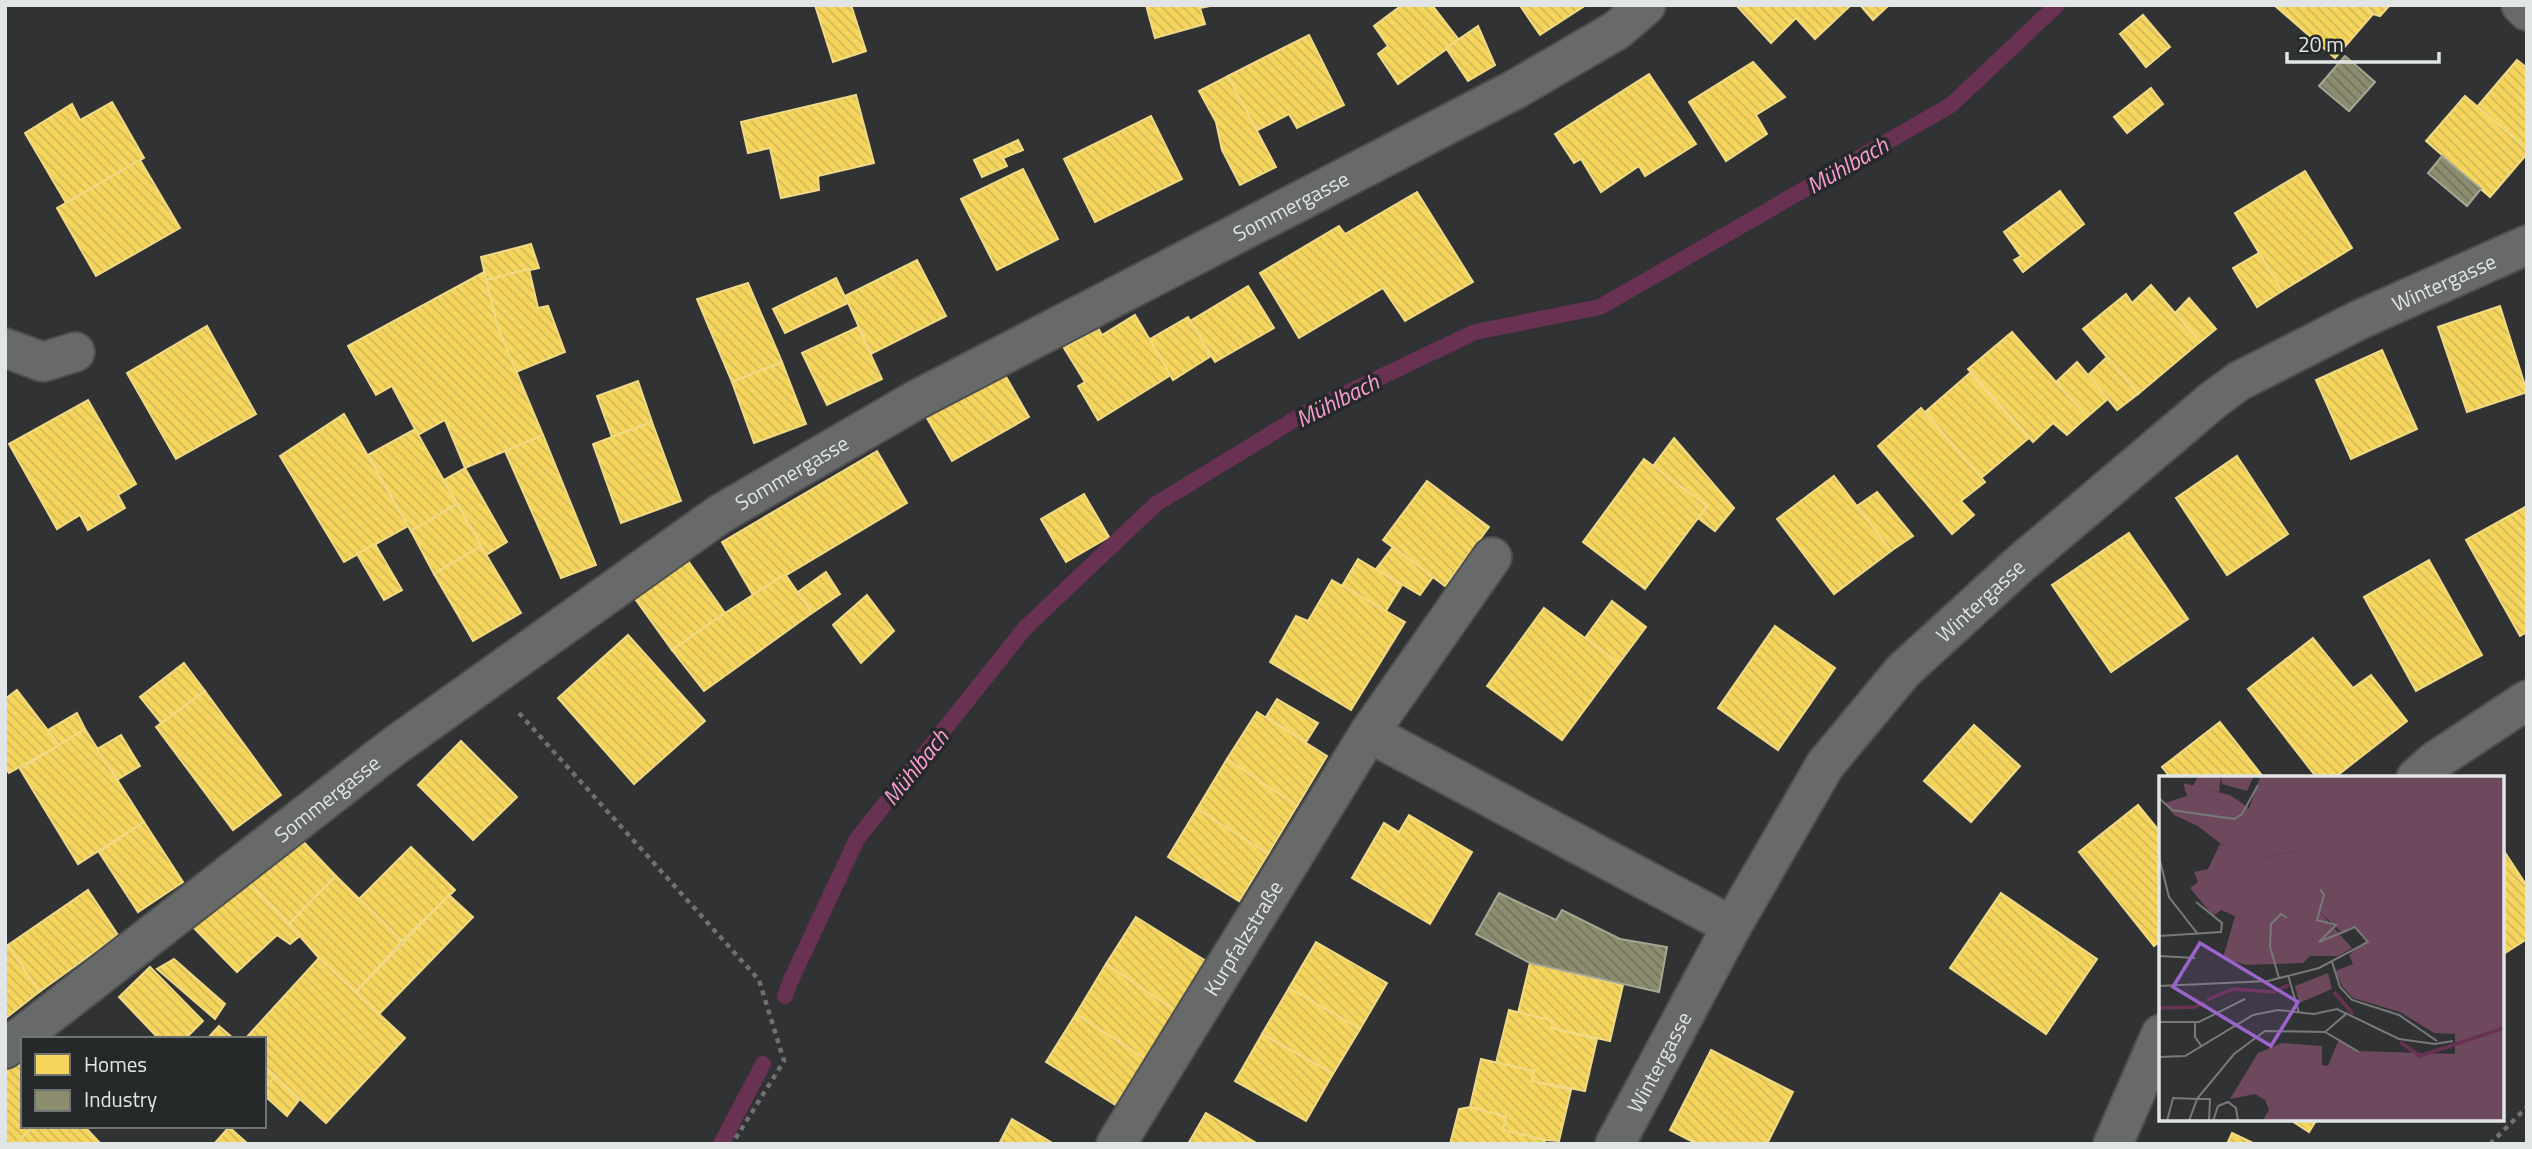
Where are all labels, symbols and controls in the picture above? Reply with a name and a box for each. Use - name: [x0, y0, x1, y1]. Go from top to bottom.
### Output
- scale bar: [2287, 21, 2439, 65]
- text: 20 m: [2298, 28, 2344, 60]
- water label: Mühlbach: [1799, 127, 1895, 203]
- street label: Sommergasse: [1227, 162, 1354, 249]
- street label: Wintergasse: [2387, 245, 2501, 319]
- water label: Mühlbach: [1289, 364, 1385, 436]
- street label: Sommergasse: [729, 427, 854, 518]
- street label: Wintergasse: [1928, 551, 2032, 650]
- water label: Mühlbach: [873, 721, 957, 813]
- street label: Sommergasse: [267, 747, 387, 850]
- inset map: [2159, 776, 2504, 1121]
- street label: Kurpfalzstraße: [1195, 874, 1291, 1002]
- street label: Wintergasse: [1619, 1006, 1699, 1119]
- legend: [21, 1037, 266, 1128]
- text: Homes: [84, 1048, 147, 1080]
- text: Industry: [84, 1083, 157, 1115]

